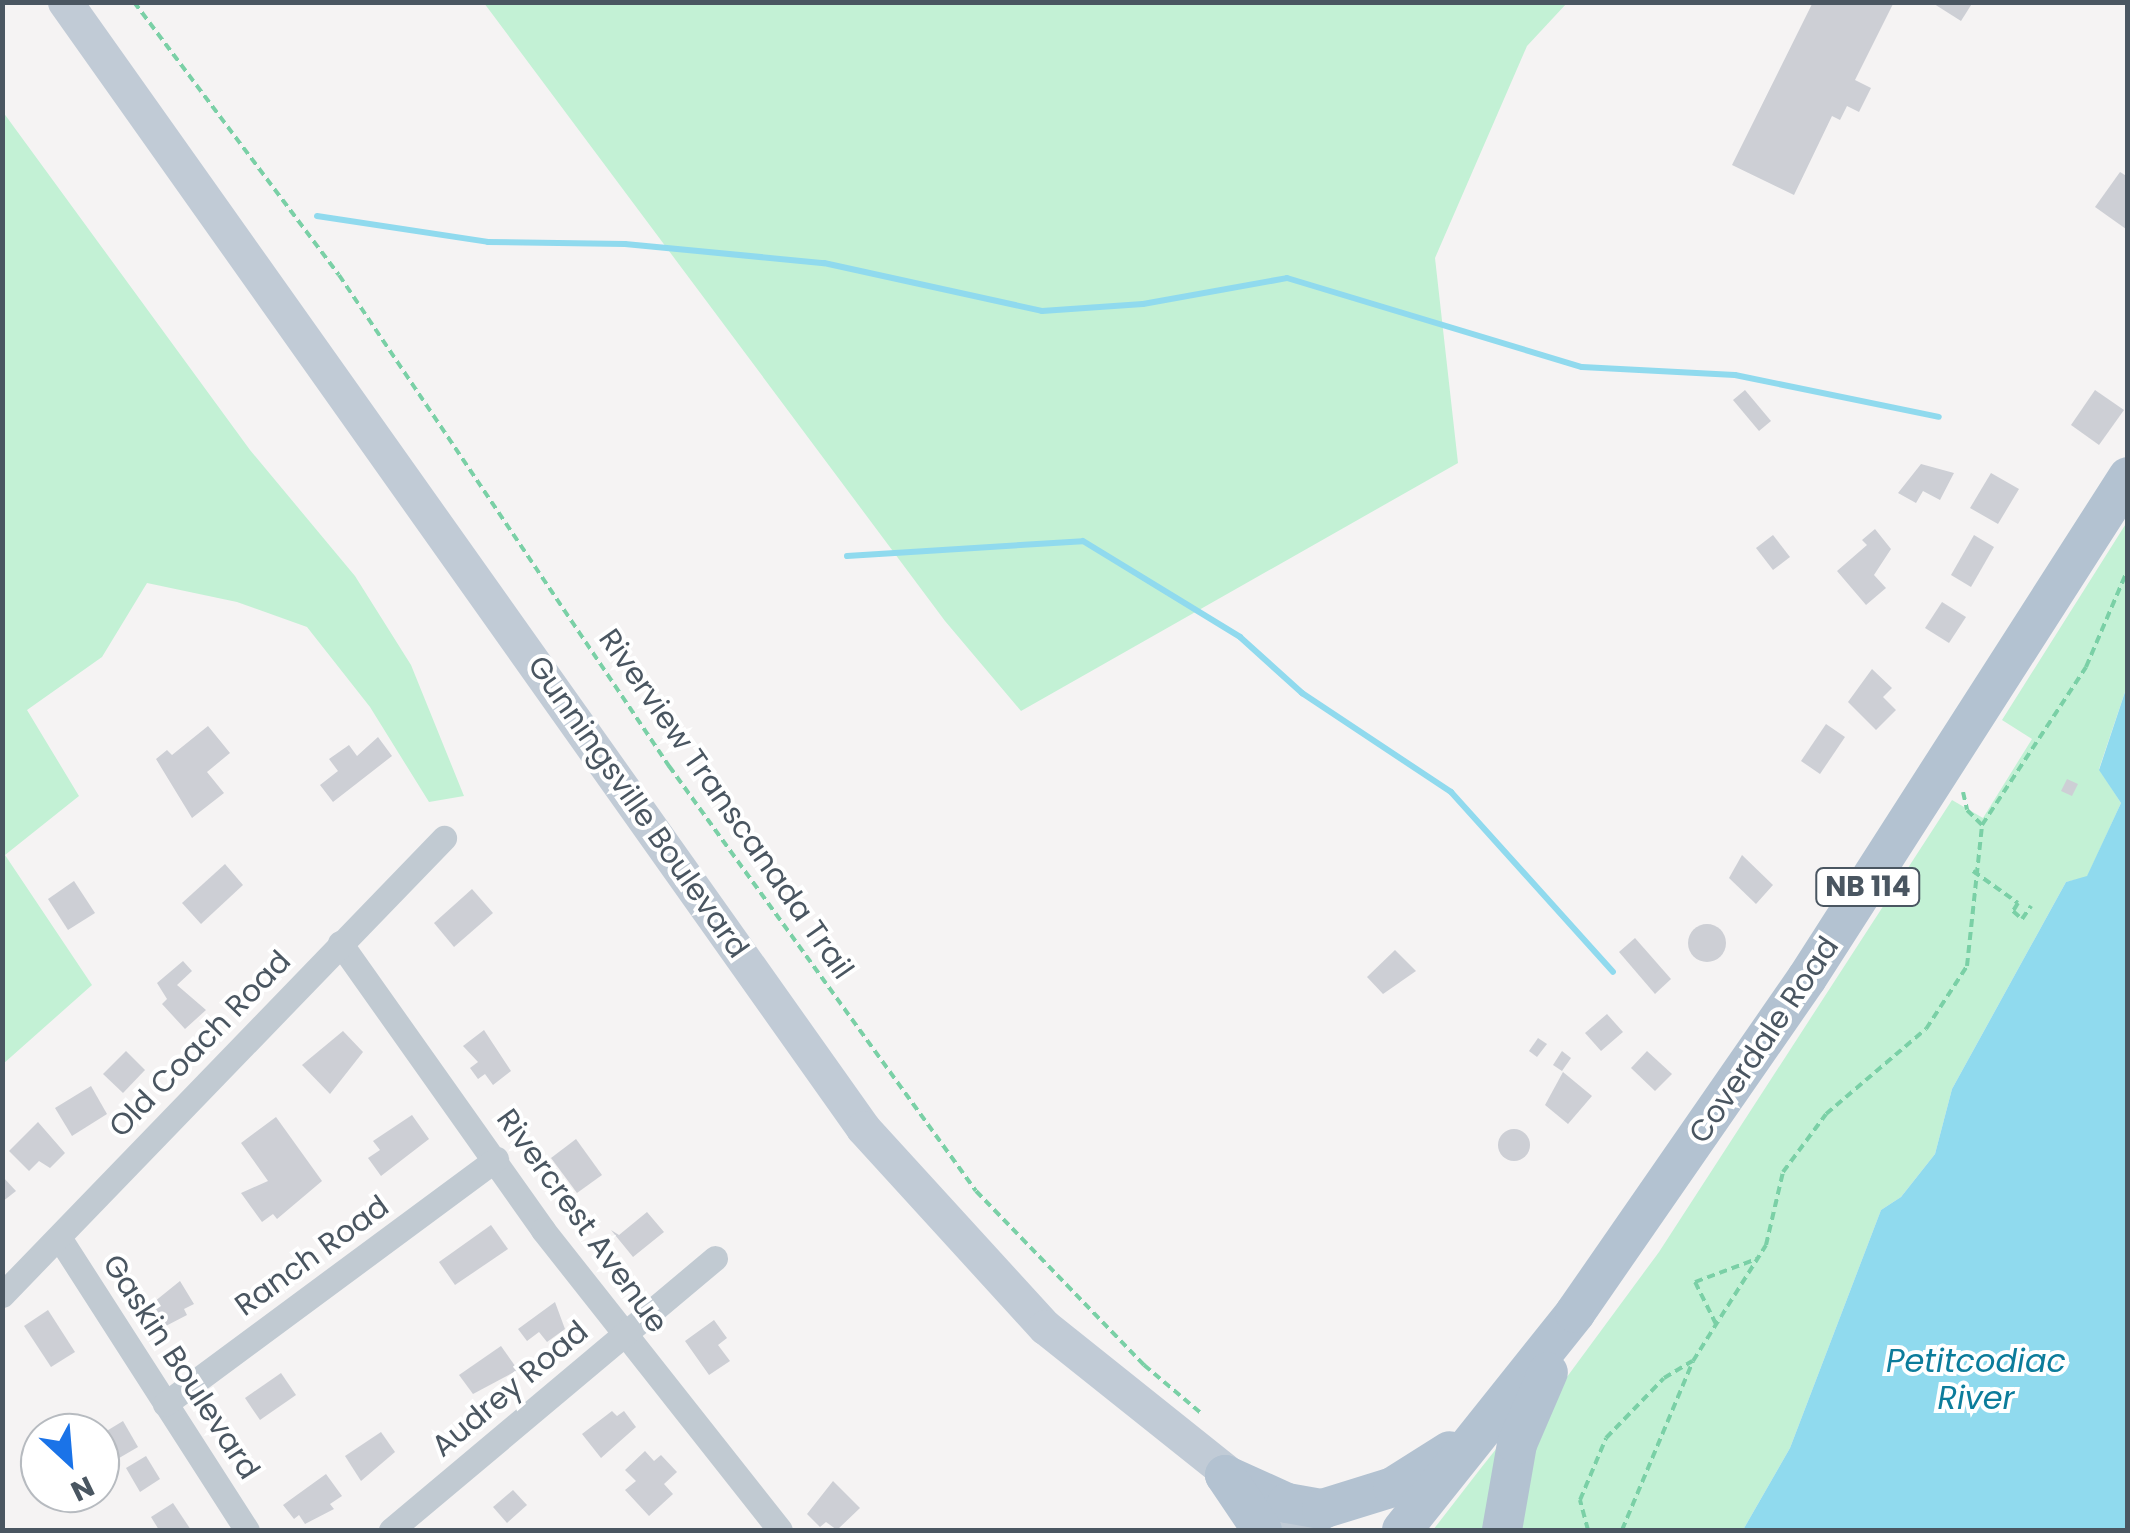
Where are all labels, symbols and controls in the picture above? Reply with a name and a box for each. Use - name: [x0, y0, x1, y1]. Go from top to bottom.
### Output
- street label: Riverview Transcanada Trail: [591, 622, 861, 986]
- street label: Gunningsville Boulevard: [520, 649, 756, 965]
- road number: NB 114: [1813, 864, 1923, 910]
- street label: Coverdale Road: [1682, 930, 1846, 1150]
- street label: Old Coach Road: [102, 943, 298, 1145]
- street label: Rivercrest Avenue: [489, 1102, 675, 1340]
- street label: Ranch Road: [228, 1188, 396, 1324]
- street label: Gaskin Boulevard: [95, 1248, 267, 1486]
- street label: Audrey Road: [425, 1313, 595, 1465]
- water label: Petitcodiac River: [1886, 1343, 2066, 1418]
- north arrow: [20, 1413, 120, 1513]
- text: N: [64, 1466, 101, 1511]

